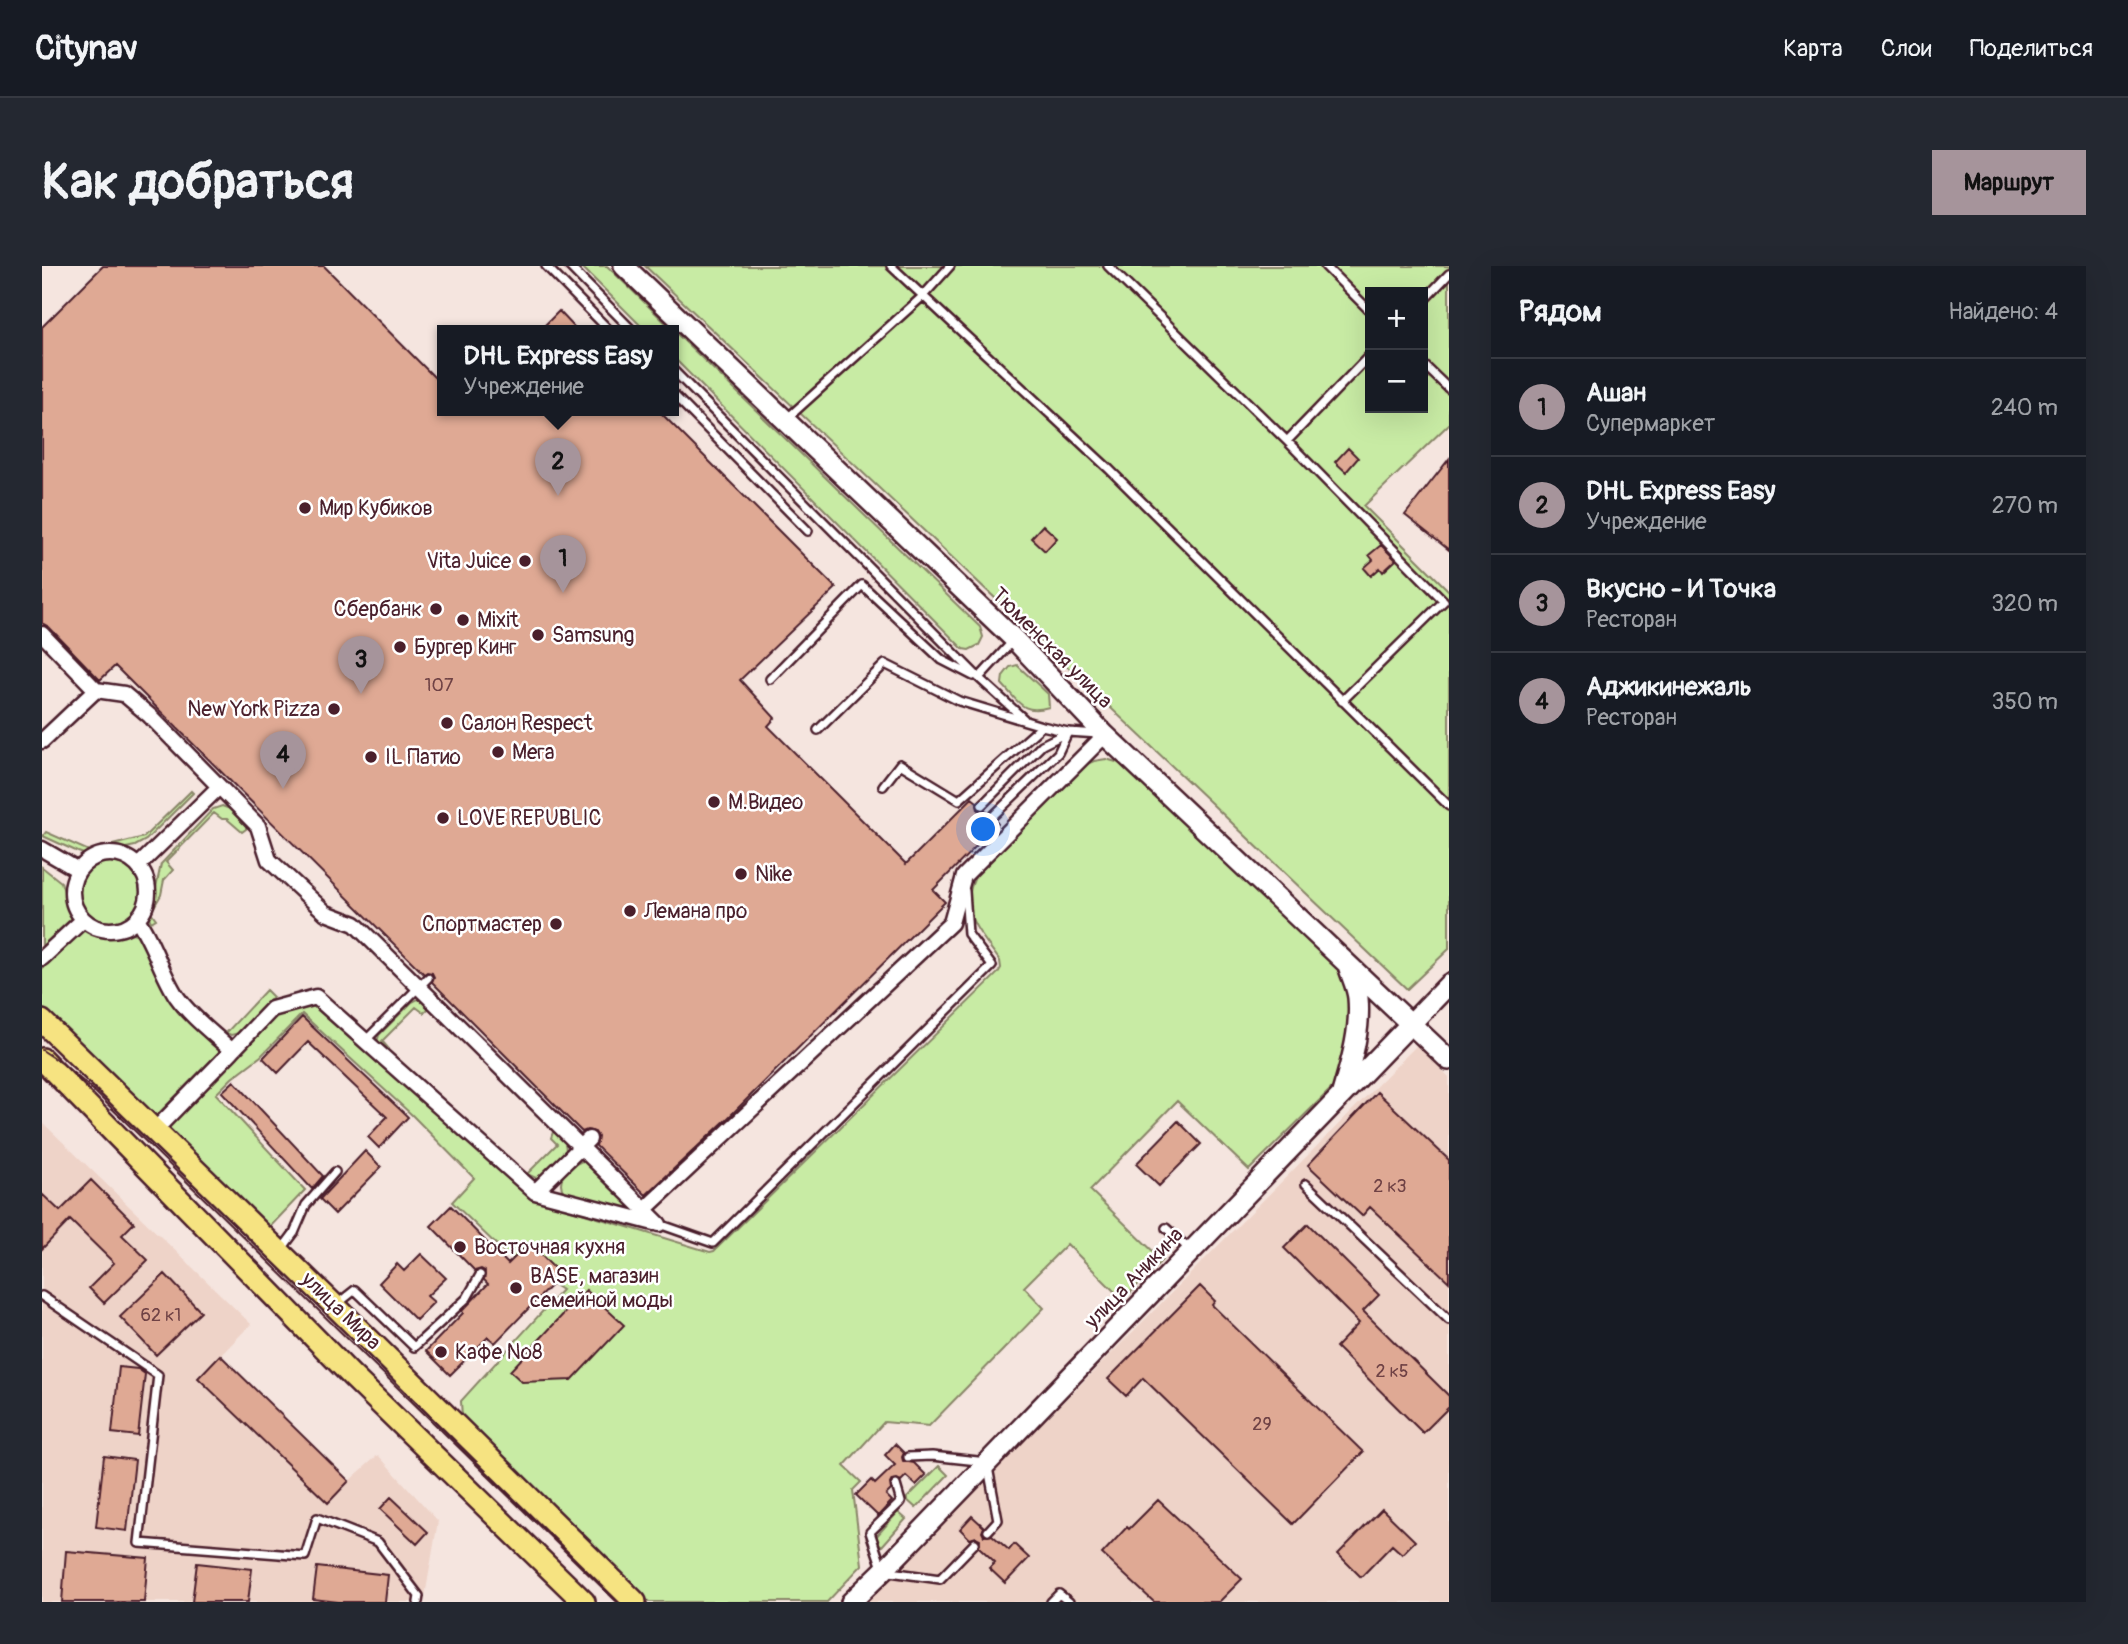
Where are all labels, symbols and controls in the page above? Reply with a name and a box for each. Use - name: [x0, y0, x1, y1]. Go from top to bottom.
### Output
- text: Citynav: [35, 28, 138, 69]
- text: Карта: [1783, 34, 1843, 63]
- text: Слои: [1881, 34, 1932, 63]
- text: Поделиться: [1970, 34, 2093, 63]
- button: Маршрут: [1932, 150, 2086, 215]
- text: Как добраться: [42, 152, 354, 213]
- map controls: [1365, 287, 1428, 413]
- button: +: [1365, 287, 1428, 350]
- text: Рядом: [1519, 293, 1602, 330]
- text: Найдено: 4: [1948, 297, 2058, 326]
- popup: [437, 325, 679, 416]
- text: DHL Express Easy: [463, 340, 653, 372]
- button: −: [1365, 350, 1428, 413]
- text: Учреждение: [463, 372, 584, 401]
- text: Ашан: [1586, 377, 1646, 409]
- text: 1: [1538, 393, 1547, 422]
- text: 240 m: [1991, 393, 2058, 422]
- text: Супермаркет: [1586, 409, 1715, 438]
- pin: 2: [535, 438, 581, 496]
- text: DHL Express Easy: [1586, 475, 1775, 507]
- text: 2: [1536, 491, 1548, 520]
- text: 270 m: [1992, 491, 2058, 520]
- place label: Мир Кубиков: [319, 495, 433, 522]
- marker: Мир Кубиков: [297, 500, 313, 516]
- text: Учреждение: [1586, 507, 1707, 536]
- pin: 1: [540, 535, 586, 593]
- place label: Vita Juice: [427, 548, 512, 575]
- marker: Vita Juice: [517, 553, 533, 569]
- text: Вкусно - И Точка: [1586, 573, 1776, 605]
- street label: Тюменская улица: [986, 582, 1118, 714]
- text: 3: [1536, 589, 1548, 618]
- text: 320 m: [1991, 589, 2058, 618]
- place label: Сбербанк: [334, 596, 422, 623]
- marker: Сбербанк: [428, 601, 444, 617]
- text: Ресторан: [1586, 605, 1677, 634]
- place label: Mixit: [477, 607, 519, 634]
- marker: Mixit: [455, 612, 471, 628]
- place label: Samsung: [552, 622, 634, 649]
- marker: Samsung: [530, 627, 546, 643]
- place label: Бургер Кинг: [414, 634, 517, 661]
- pin: 3: [338, 636, 384, 694]
- marker: Бургер Кинг: [392, 639, 408, 655]
- text: Аджикинежаль: [1586, 671, 1752, 703]
- house number: 107: [425, 674, 454, 697]
- text: 4: [1535, 687, 1549, 716]
- text: 350 m: [1992, 687, 2058, 716]
- place label: New York Pizza: [187, 696, 320, 723]
- marker: New York Pizza: [326, 701, 342, 717]
- text: Ресторан: [1586, 703, 1677, 732]
- place label: Салон Respect: [461, 710, 593, 737]
- marker: Салон Respect: [439, 715, 455, 731]
- pin: 4: [260, 731, 306, 789]
- place label: Мега: [512, 739, 554, 766]
- place label: IL Патио: [385, 744, 461, 771]
- marker: Мега: [490, 744, 506, 760]
- marker: IL Патио: [363, 749, 379, 765]
- place label: М.Видео: [728, 789, 803, 816]
- marker: М.Видео: [706, 794, 722, 810]
- place label: LOVE REPUBLIC: [457, 805, 601, 832]
- marker: LOVE REPUBLIC: [435, 810, 451, 826]
- your location: [966, 812, 1000, 846]
- place label: Nike: [755, 861, 793, 888]
- marker: Nike: [733, 866, 749, 882]
- place label: Лемана про: [643, 898, 747, 925]
- marker: Лемана про: [622, 903, 638, 919]
- place label: Спортмастер: [422, 911, 542, 938]
- marker: Спортмастер: [548, 916, 564, 932]
- house number: 2 к3: [1373, 1175, 1407, 1198]
- street label: улица Аникина: [1078, 1222, 1189, 1335]
- place label: Восточная кухня: [474, 1234, 625, 1261]
- marker: Восточная кухня: [452, 1239, 468, 1255]
- place label: BASE, магазин семейной моды: [530, 1263, 673, 1314]
- street label: улица Мира: [295, 1266, 387, 1356]
- marker: BASE, магазин семейной моды: [508, 1280, 524, 1296]
- house number: 62 к1: [141, 1304, 181, 1327]
- place label: Кафе №8: [455, 1339, 543, 1366]
- marker: Кафе №8: [433, 1344, 449, 1360]
- house number: 2 к5: [1375, 1360, 1409, 1383]
- house number: 29: [1252, 1413, 1272, 1436]

